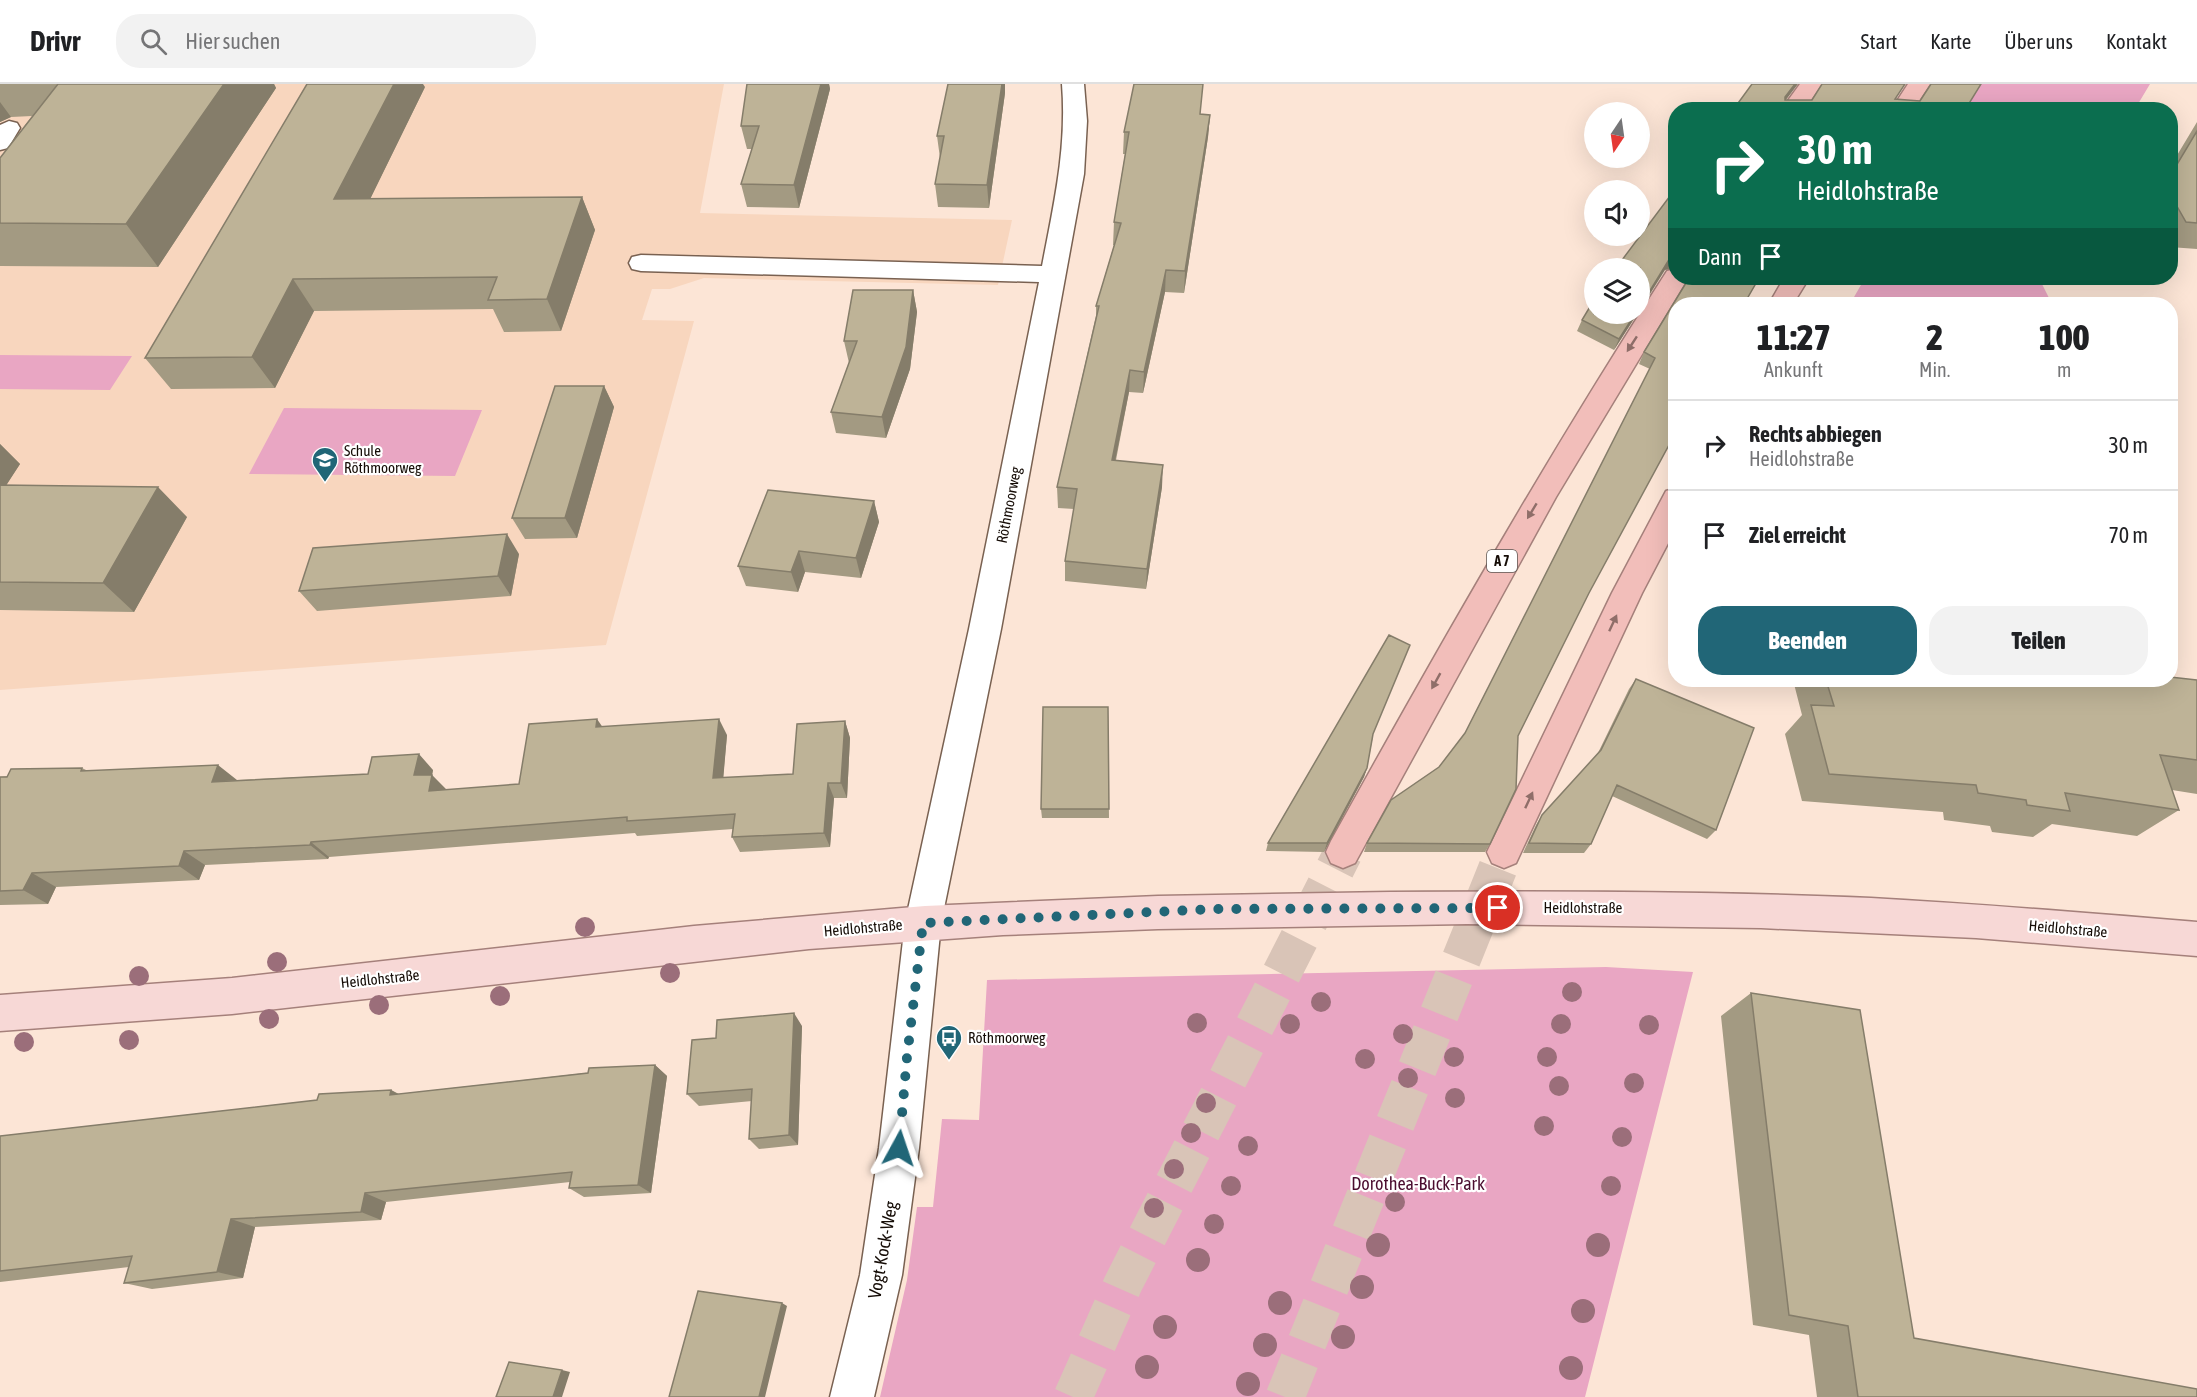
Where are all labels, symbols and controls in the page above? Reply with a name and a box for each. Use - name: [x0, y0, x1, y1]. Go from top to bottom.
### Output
- search box: [116, 14, 536, 68]
- text: Drivr: [30, 25, 80, 57]
- icon: search: [137, 25, 170, 58]
- text: Hier suchen: [185, 28, 280, 54]
- text: Start: [1861, 29, 1897, 53]
- text: Karte: [1930, 29, 1971, 53]
- text: Über uns: [2004, 29, 2073, 53]
- text: Kontakt: [2106, 29, 2167, 53]
- north arrow: [1584, 102, 1650, 168]
- map controls: [1584, 102, 1650, 324]
- text: 30 m: [1797, 125, 1872, 173]
- icon: right: [1698, 126, 1776, 204]
- text: Heidlohstraße: [1797, 175, 1939, 206]
- button: sound: [1584, 180, 1650, 246]
- icon: arrive: [1754, 240, 1787, 273]
- text: Dann: [1698, 244, 1742, 270]
- button: layers: [1584, 258, 1650, 324]
- text: 11:27: [1756, 316, 1831, 358]
- text: 2: [1926, 316, 1943, 358]
- text: 100: [2039, 316, 2090, 358]
- one-way arrow: [1627, 336, 1638, 352]
- text: Ankunft: [1764, 358, 1823, 381]
- text: Min.: [1919, 358, 1950, 381]
- text: m: [2057, 358, 2071, 381]
- text: Rechts abbiegen: [1749, 421, 1882, 447]
- icon: right: [1698, 429, 1731, 462]
- text: 30 m: [2108, 432, 2148, 458]
- place label: Schule Röthmoorweg: [344, 442, 422, 476]
- school or university icon: Schule Röthmoorweg: [310, 445, 340, 483]
- text: Heidlohstraße: [1749, 447, 1854, 470]
- street label: Röthmoorweg: [993, 465, 1024, 545]
- one-way arrow: [1527, 503, 1537, 520]
- icon: arrive: [1698, 519, 1731, 552]
- text: Ziel erreicht: [1749, 522, 1846, 548]
- text: 70 m: [2108, 522, 2148, 548]
- road number: A 7: [1487, 550, 1517, 572]
- button: Beenden: [1698, 606, 1917, 675]
- button: Teilen: [1929, 606, 2148, 675]
- one-way arrow: [1609, 615, 1618, 632]
- one-way arrow: [1431, 673, 1441, 690]
- one-way arrow: [1525, 791, 1534, 808]
- pin: [1472, 882, 1523, 933]
- icon: arrive: [1481, 891, 1514, 924]
- street label: Heidlohstraße: [1544, 899, 1623, 916]
- street label: Heidlohstraße: [823, 916, 903, 939]
- street label: Heidlohstraße: [2028, 917, 2108, 940]
- street label: Heidlohstraße: [340, 966, 420, 991]
- bus stop icon: Röthmoorweg: [934, 1023, 964, 1061]
- place label: Röthmoorweg: [968, 1029, 1046, 1046]
- position arrow: [867, 1116, 931, 1180]
- park label: Dorothea-Buck-Park: [1351, 1173, 1485, 1194]
- street label: Vogt-Kock-Weg: [864, 1199, 901, 1300]

